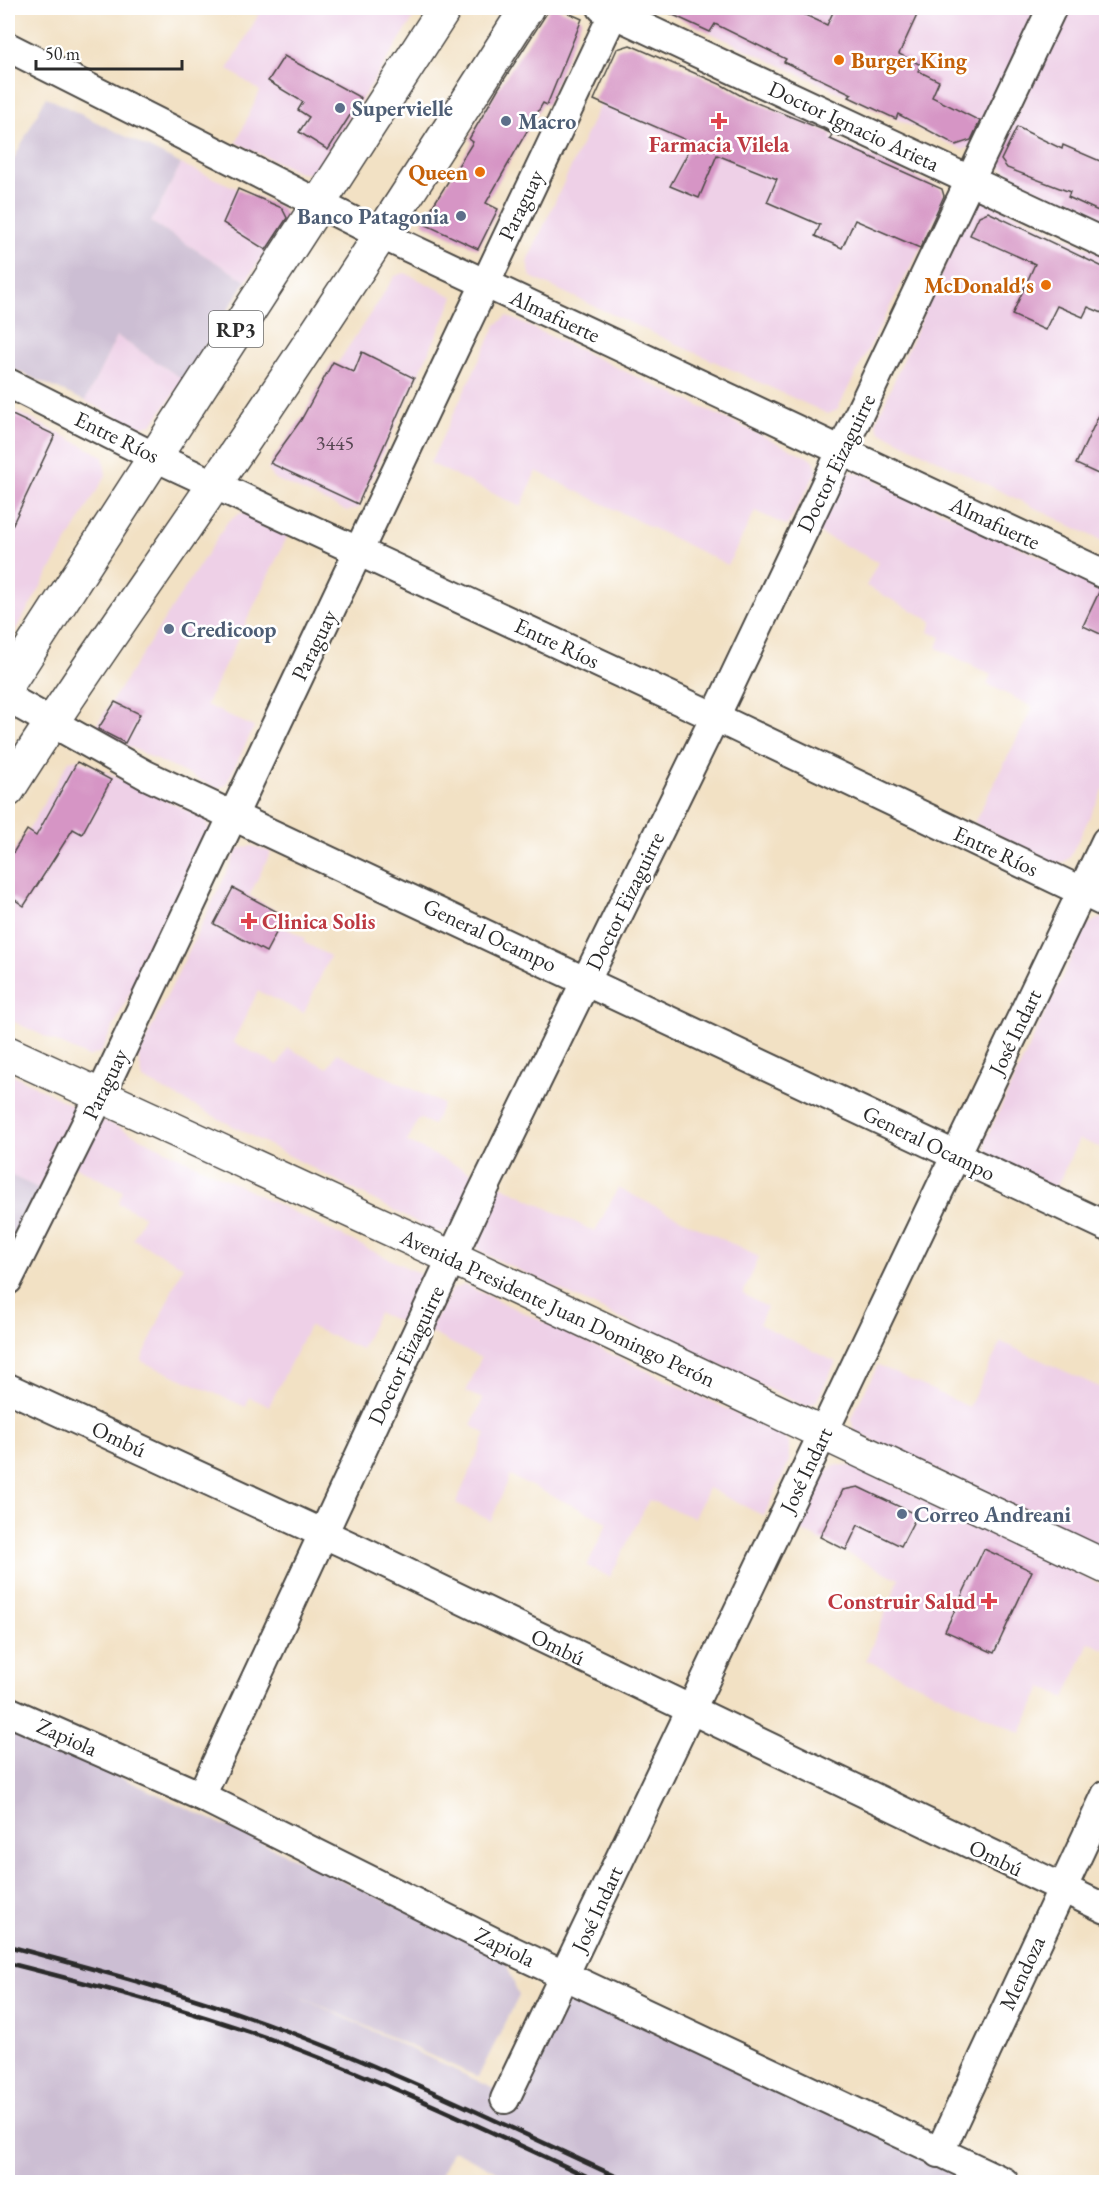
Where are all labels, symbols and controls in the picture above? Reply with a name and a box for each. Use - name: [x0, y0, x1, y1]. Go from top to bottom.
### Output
- scale bar: [36, 33, 182, 71]
- text: 50 m: [45, 42, 80, 65]
- place label: Burger King: [851, 46, 968, 75]
- marker: Burger King: [832, 53, 846, 67]
- street label: Doctor Ignacio Arieta: [764, 74, 944, 178]
- place label: Supervielle: [352, 94, 453, 123]
- marker: Supervielle: [333, 101, 347, 115]
- place label: Macro: [518, 107, 576, 136]
- marker: Macro: [499, 114, 513, 128]
- marker: Farmacia Vilela: [712, 114, 726, 128]
- place label: Farmacia Vilela: [649, 130, 790, 159]
- place label: Queen: [408, 158, 469, 187]
- street label: Paraguay: [491, 164, 551, 245]
- marker: Queen: [473, 165, 487, 179]
- place label: Banco Patagonia: [297, 202, 449, 231]
- marker: Banco Patagonia: [454, 209, 468, 223]
- place label: McDonald's: [924, 271, 1034, 300]
- marker: McDonald's: [1039, 278, 1053, 292]
- street label: Almafuerte: [504, 282, 605, 350]
- road number: RP3: [209, 311, 263, 347]
- street label: Doctor Eizaguirre: [790, 389, 882, 537]
- street label: Entre Ríos: [70, 404, 164, 470]
- house number: 3445: [316, 430, 354, 456]
- street label: Almafuerte: [944, 489, 1045, 557]
- street label: Paraguay: [284, 604, 344, 685]
- street label: Entre Ríos: [510, 611, 604, 675]
- place label: Credicoop: [181, 615, 276, 644]
- marker: Credicoop: [162, 622, 176, 636]
- street label: Entre Ríos: [949, 819, 1043, 883]
- street label: Doctor Eizaguirre: [579, 827, 671, 975]
- street label: General Ocampo: [419, 891, 562, 979]
- place label: Clinica Solis: [262, 907, 375, 936]
- marker: Clinica Solis: [240, 912, 258, 930]
- street label: José Indart: [981, 984, 1048, 1081]
- street label: Paraguay: [75, 1043, 135, 1124]
- street label: General Ocampo: [858, 1098, 1000, 1188]
- street label: Avenida Presidente Juan Domingo Perón: [395, 1222, 720, 1394]
- street label: Doctor Eizaguirre: [361, 1280, 451, 1429]
- street label: Ombú: [87, 1414, 151, 1464]
- street label: José Indart: [772, 1422, 839, 1519]
- place label: Correo Andreani: [914, 1500, 1072, 1529]
- marker: Correo Andreani: [895, 1507, 909, 1521]
- place label: Construir Salud: [828, 1587, 976, 1616]
- marker: Construir Salud: [980, 1592, 998, 1610]
- street label: Ombú: [526, 1622, 590, 1673]
- street label: Zapiola: [32, 1711, 102, 1763]
- street label: Ombú: [964, 1833, 1028, 1884]
- street label: José Indart: [564, 1861, 630, 1959]
- street label: Zapiola: [470, 1920, 540, 1974]
- street label: Mendoza: [992, 1931, 1052, 2015]

